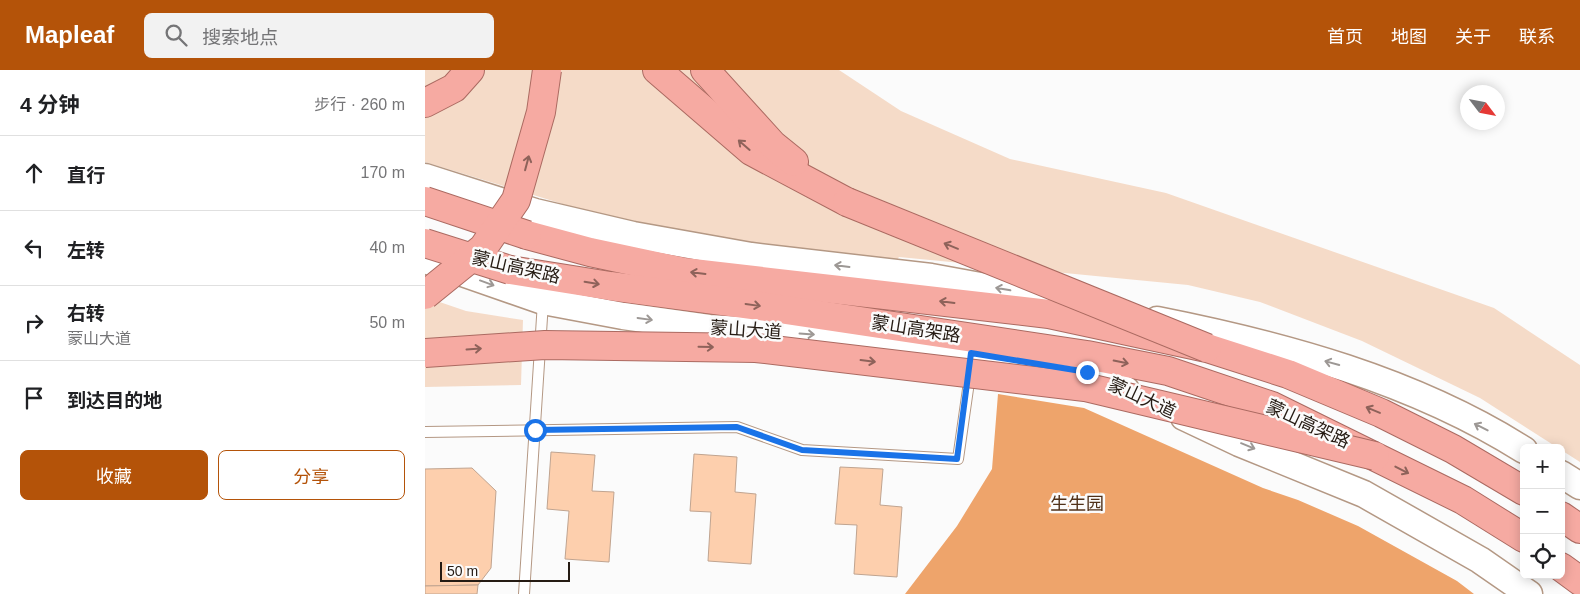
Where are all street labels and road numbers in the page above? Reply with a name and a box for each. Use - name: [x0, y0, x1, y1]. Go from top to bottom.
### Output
- street label: 蒙山高架路: [470, 247, 562, 287]
- street label: 蒙山高架路: [870, 312, 962, 346]
- street label: 蒙山大道: [709, 318, 783, 342]
- street label: 蒙山大道: [1105, 374, 1179, 422]
- street label: 蒙山高架路: [1263, 396, 1353, 452]

